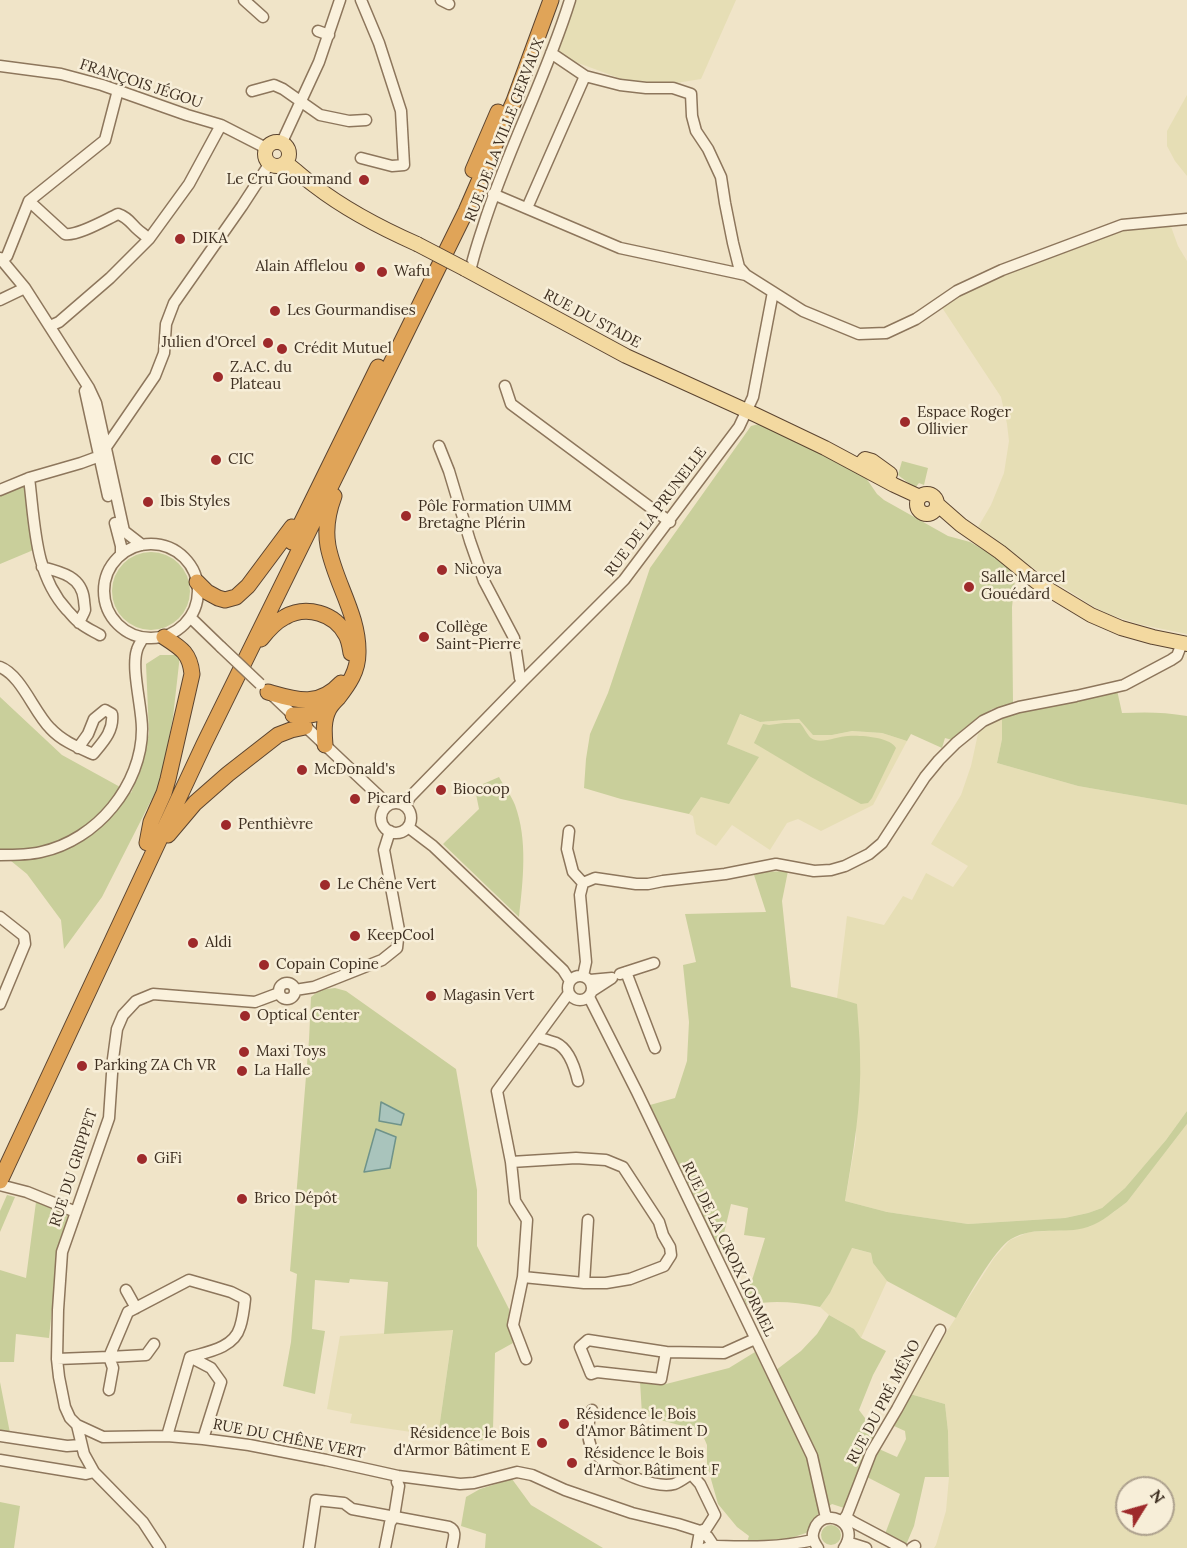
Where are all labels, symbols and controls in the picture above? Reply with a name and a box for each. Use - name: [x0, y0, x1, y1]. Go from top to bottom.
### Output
- street label: RUE DE LA VILLE GERVAUX: [462, 36, 548, 224]
- street label: FRANÇOIS JÉGOU: [77, 56, 205, 112]
- place label: Le Cru Gourmand: [227, 171, 352, 189]
- marker: Le Cru Gourmand: [357, 173, 371, 187]
- place label: DIKA: [192, 230, 228, 248]
- marker: DIKA: [173, 232, 187, 246]
- place label: Alain Afflelou: [255, 258, 348, 276]
- marker: Alain Afflelou: [353, 260, 367, 274]
- place label: Wafu: [394, 263, 430, 281]
- marker: Wafu: [375, 265, 389, 279]
- street label: RUE DU STADE: [540, 286, 644, 352]
- place label: Les Gourmandises: [287, 302, 416, 320]
- marker: Les Gourmandises: [268, 304, 282, 318]
- place label: Julien d'Orcel: [161, 334, 256, 352]
- marker: Julien d'Orcel: [261, 336, 275, 350]
- place label: Crédit Mutuel: [294, 340, 392, 358]
- marker: Crédit Mutuel: [275, 342, 289, 356]
- place label: Z.A.C. du Plateau: [230, 359, 292, 394]
- marker: Z.A.C. du Plateau: [211, 370, 225, 384]
- place label: Espace Roger Ollivier: [917, 404, 1011, 439]
- marker: Espace Roger Ollivier: [898, 415, 912, 429]
- street label: RUE DE LA PRUNELLE: [601, 444, 711, 580]
- place label: CIC: [228, 451, 254, 469]
- marker: CIC: [209, 453, 223, 467]
- place label: Ibis Styles: [160, 493, 230, 511]
- marker: Ibis Styles: [141, 495, 155, 509]
- place label: Pôle Formation UIMM Bretagne Plérin: [418, 498, 572, 533]
- marker: Pôle Formation UIMM Bretagne Plérin: [399, 509, 413, 523]
- place label: Nicoya: [454, 561, 502, 579]
- marker: Nicoya: [435, 563, 449, 577]
- place label: Salle Marcel Gouédard: [981, 569, 1065, 604]
- marker: Salle Marcel Gouédard: [962, 580, 976, 594]
- place label: Collège Saint-Pierre: [436, 619, 521, 654]
- marker: Collège Saint-Pierre: [417, 630, 431, 644]
- place label: McDonald's: [314, 761, 395, 779]
- marker: McDonald's: [295, 763, 309, 777]
- place label: Biocoop: [453, 781, 510, 799]
- marker: Biocoop: [434, 783, 448, 797]
- place label: Picard: [367, 790, 411, 808]
- marker: Picard: [348, 792, 362, 806]
- place label: Penthièvre: [238, 816, 313, 834]
- marker: Penthièvre: [219, 818, 233, 832]
- place label: Le Chêne Vert: [337, 876, 436, 894]
- marker: Le Chêne Vert: [318, 878, 332, 892]
- place label: KeepCool: [367, 927, 434, 945]
- marker: KeepCool: [348, 929, 362, 943]
- place label: Aldi: [205, 934, 232, 952]
- marker: Aldi: [186, 936, 200, 950]
- place label: Copain Copine: [276, 956, 379, 974]
- marker: Copain Copine: [257, 958, 271, 972]
- place label: Magasin Vert: [443, 987, 534, 1005]
- marker: Magasin Vert: [424, 989, 438, 1003]
- place label: Optical Center: [257, 1007, 360, 1025]
- marker: Optical Center: [238, 1009, 252, 1023]
- place label: Maxi Toys: [256, 1043, 326, 1061]
- marker: Maxi Toys: [237, 1045, 251, 1059]
- place label: Parking ZA Ch VR: [94, 1057, 216, 1075]
- marker: Parking ZA Ch VR: [75, 1059, 89, 1073]
- place label: La Halle: [254, 1062, 310, 1080]
- marker: La Halle: [235, 1064, 249, 1078]
- street label: RUE DU GRIPPET: [46, 1107, 102, 1229]
- place label: GiFi: [154, 1150, 182, 1168]
- marker: GiFi: [135, 1152, 149, 1166]
- street label: RUE DE LA CROIX LORMEL: [678, 1159, 778, 1339]
- place label: Brico Dépôt: [254, 1190, 337, 1208]
- marker: Brico Dépôt: [235, 1192, 249, 1206]
- street label: RUE DU PRÉ MÉNO: [844, 1337, 924, 1467]
- place label: Résidence le Bois d'Amor Bâtiment D: [576, 1406, 708, 1441]
- street label: RUE DU CHÊNE VERT: [211, 1415, 367, 1463]
- marker: Résidence le Bois d'Amor Bâtiment D: [557, 1417, 571, 1431]
- place label: Résidence le Bois d'Armor Bâtiment E: [394, 1425, 530, 1460]
- marker: Résidence le Bois d'Armor Bâtiment E: [535, 1436, 549, 1450]
- place label: Résidence le Bois d'Armor Bâtiment F: [584, 1445, 719, 1480]
- marker: Résidence le Bois d'Armor Bâtiment F: [565, 1456, 579, 1470]
- north arrow: [1115, 1476, 1175, 1536]
- text: N: [1146, 1485, 1169, 1507]

